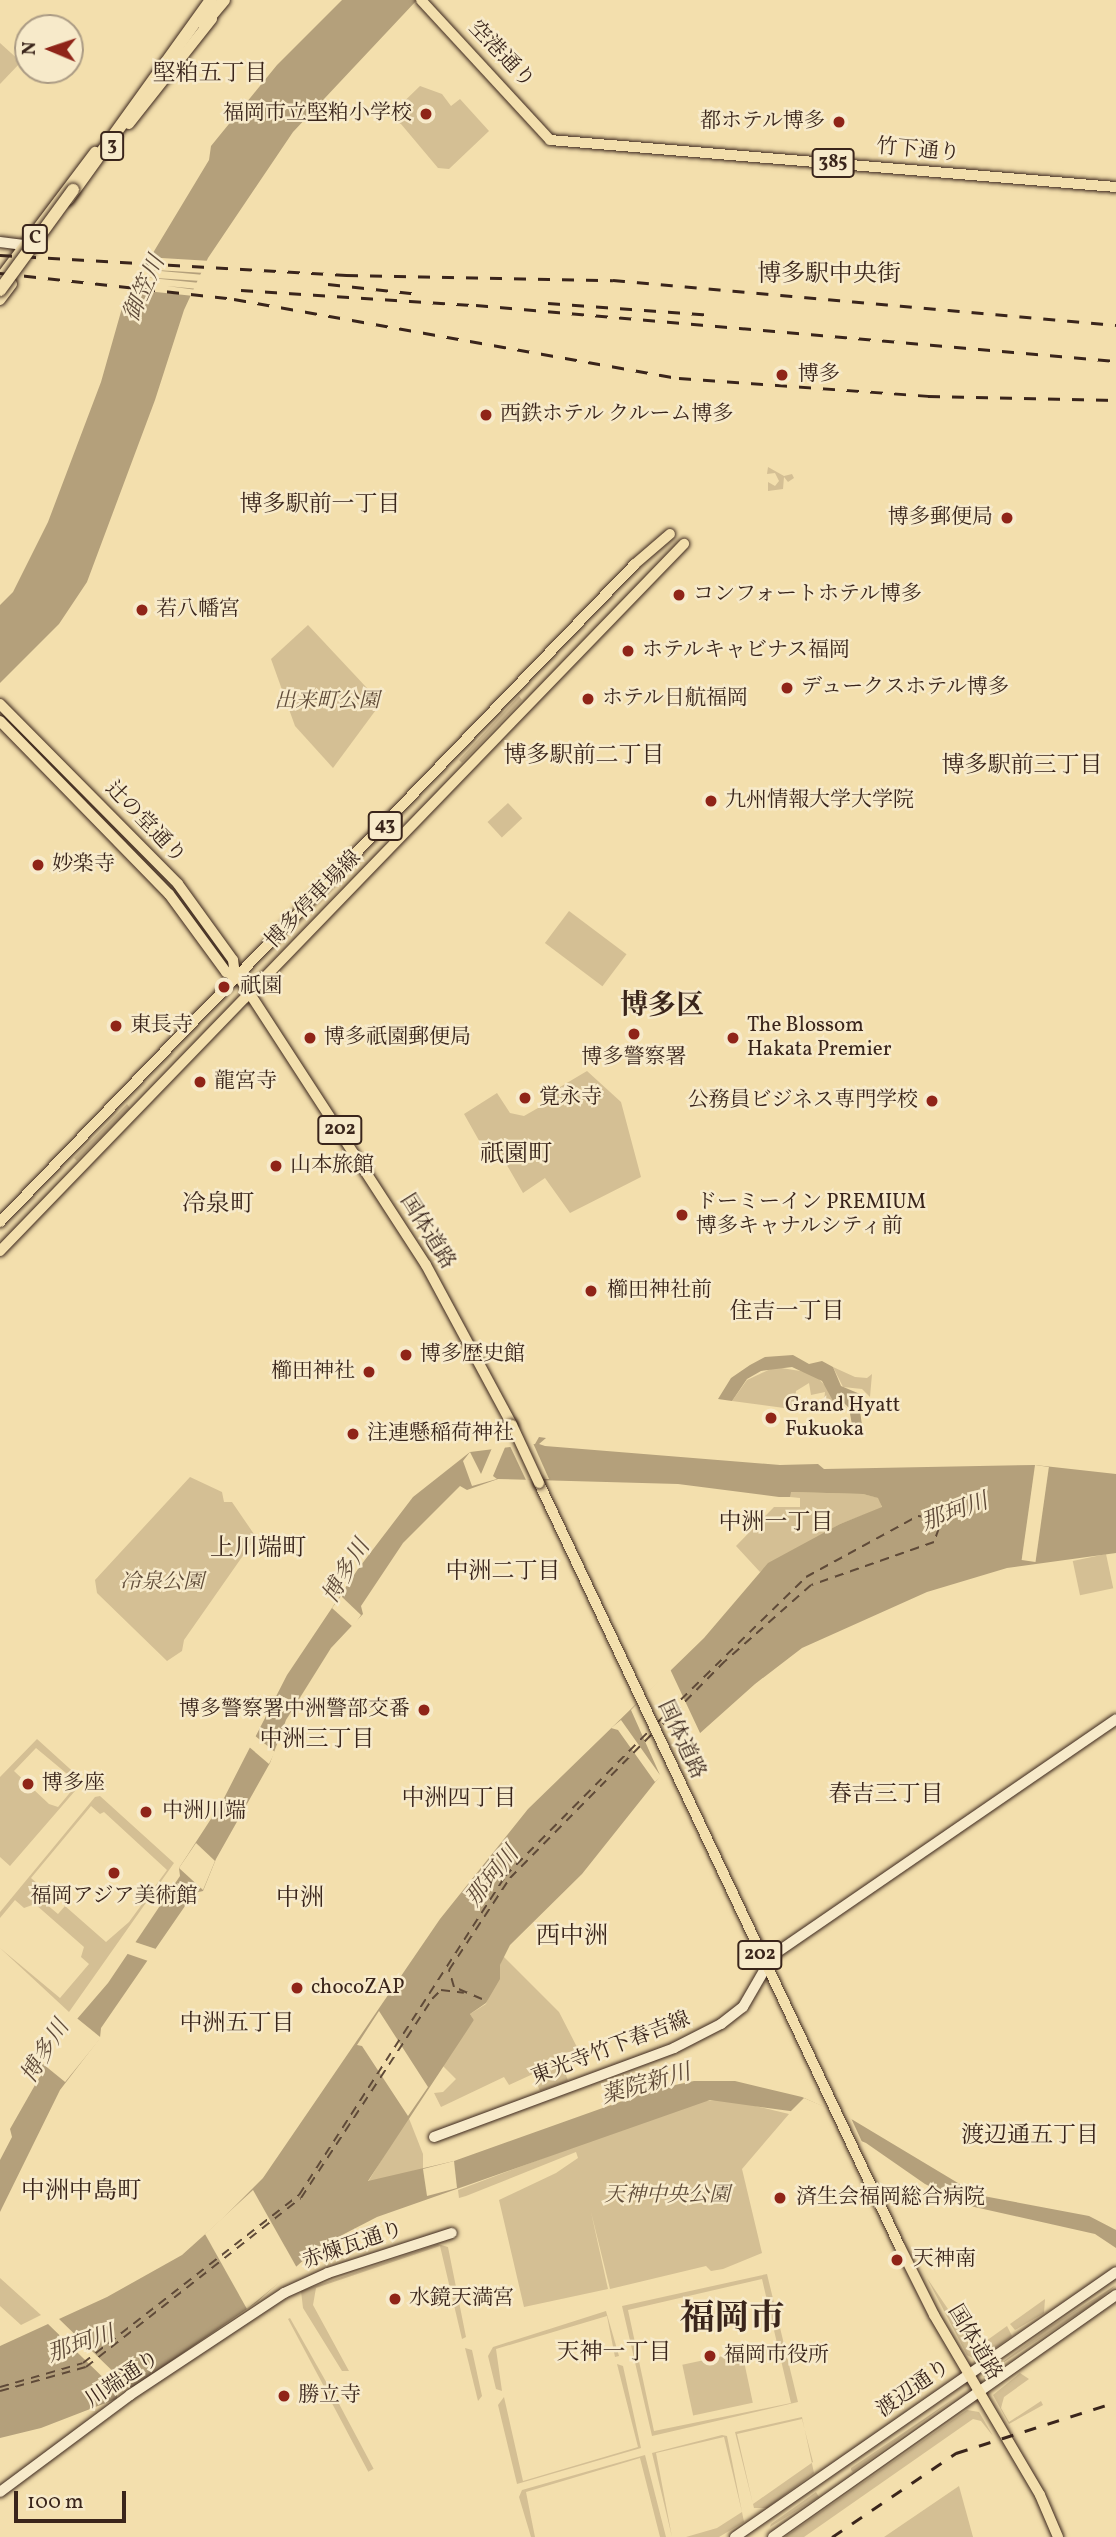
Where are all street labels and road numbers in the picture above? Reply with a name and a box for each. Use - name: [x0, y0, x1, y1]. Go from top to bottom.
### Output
- street label: 空港通り: [463, 16, 539, 94]
- road number: 3: [100, 130, 124, 162]
- street label: 竹下通り: [875, 135, 961, 167]
- road number: 385: [810, 148, 856, 178]
- road number: C: [21, 224, 49, 255]
- street label: 辻の堂通り: [99, 776, 191, 870]
- road number: 43: [368, 810, 402, 842]
- street label: 博多停車場線: [261, 846, 367, 954]
- road number: 202: [317, 1114, 363, 1146]
- street label: 国体道路: [394, 1190, 460, 1274]
- street label: 国体道路: [652, 1697, 710, 1783]
- road number: 202: [737, 1940, 783, 1970]
- street label: 東光寺竹下春吉線: [528, 2007, 694, 2091]
- street label: 赤煉瓦通り: [299, 2217, 407, 2275]
- street label: 国体道路: [942, 2301, 1006, 2385]
- street label: 川端通り: [81, 2346, 165, 2414]
- street label: 渡辺通り: [872, 2355, 956, 2423]

